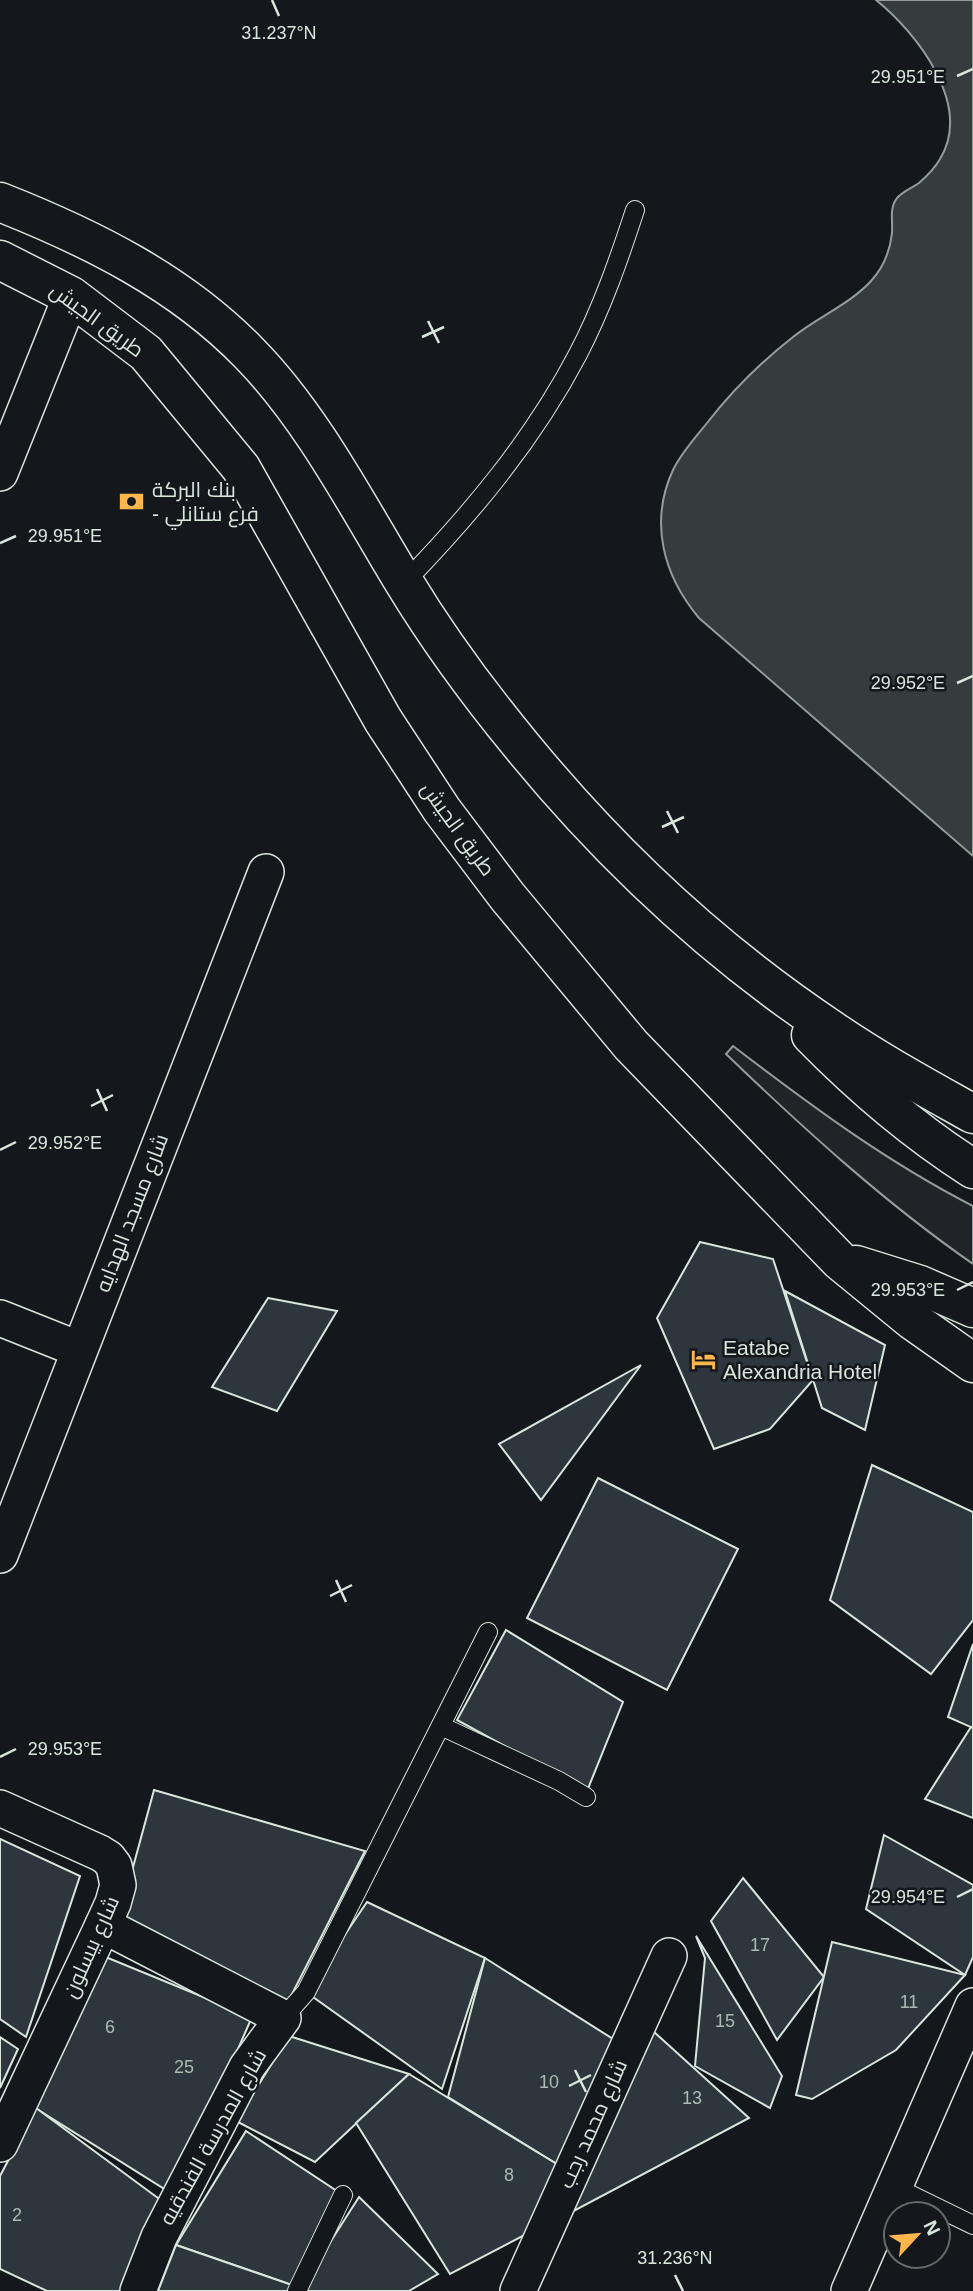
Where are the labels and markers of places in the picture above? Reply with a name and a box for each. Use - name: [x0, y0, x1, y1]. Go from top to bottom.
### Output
- place label: بنك البركة - فرع ستانلي: [152, 478, 259, 530]
- bank icon: بنك البركة - فرع ستانلي: [118, 488, 146, 516]
- place label: Eatabe Alexandria Hotel: [723, 1336, 877, 1383]
- hotel icon: Eatabe Alexandria Hotel: [689, 1346, 717, 1374]

